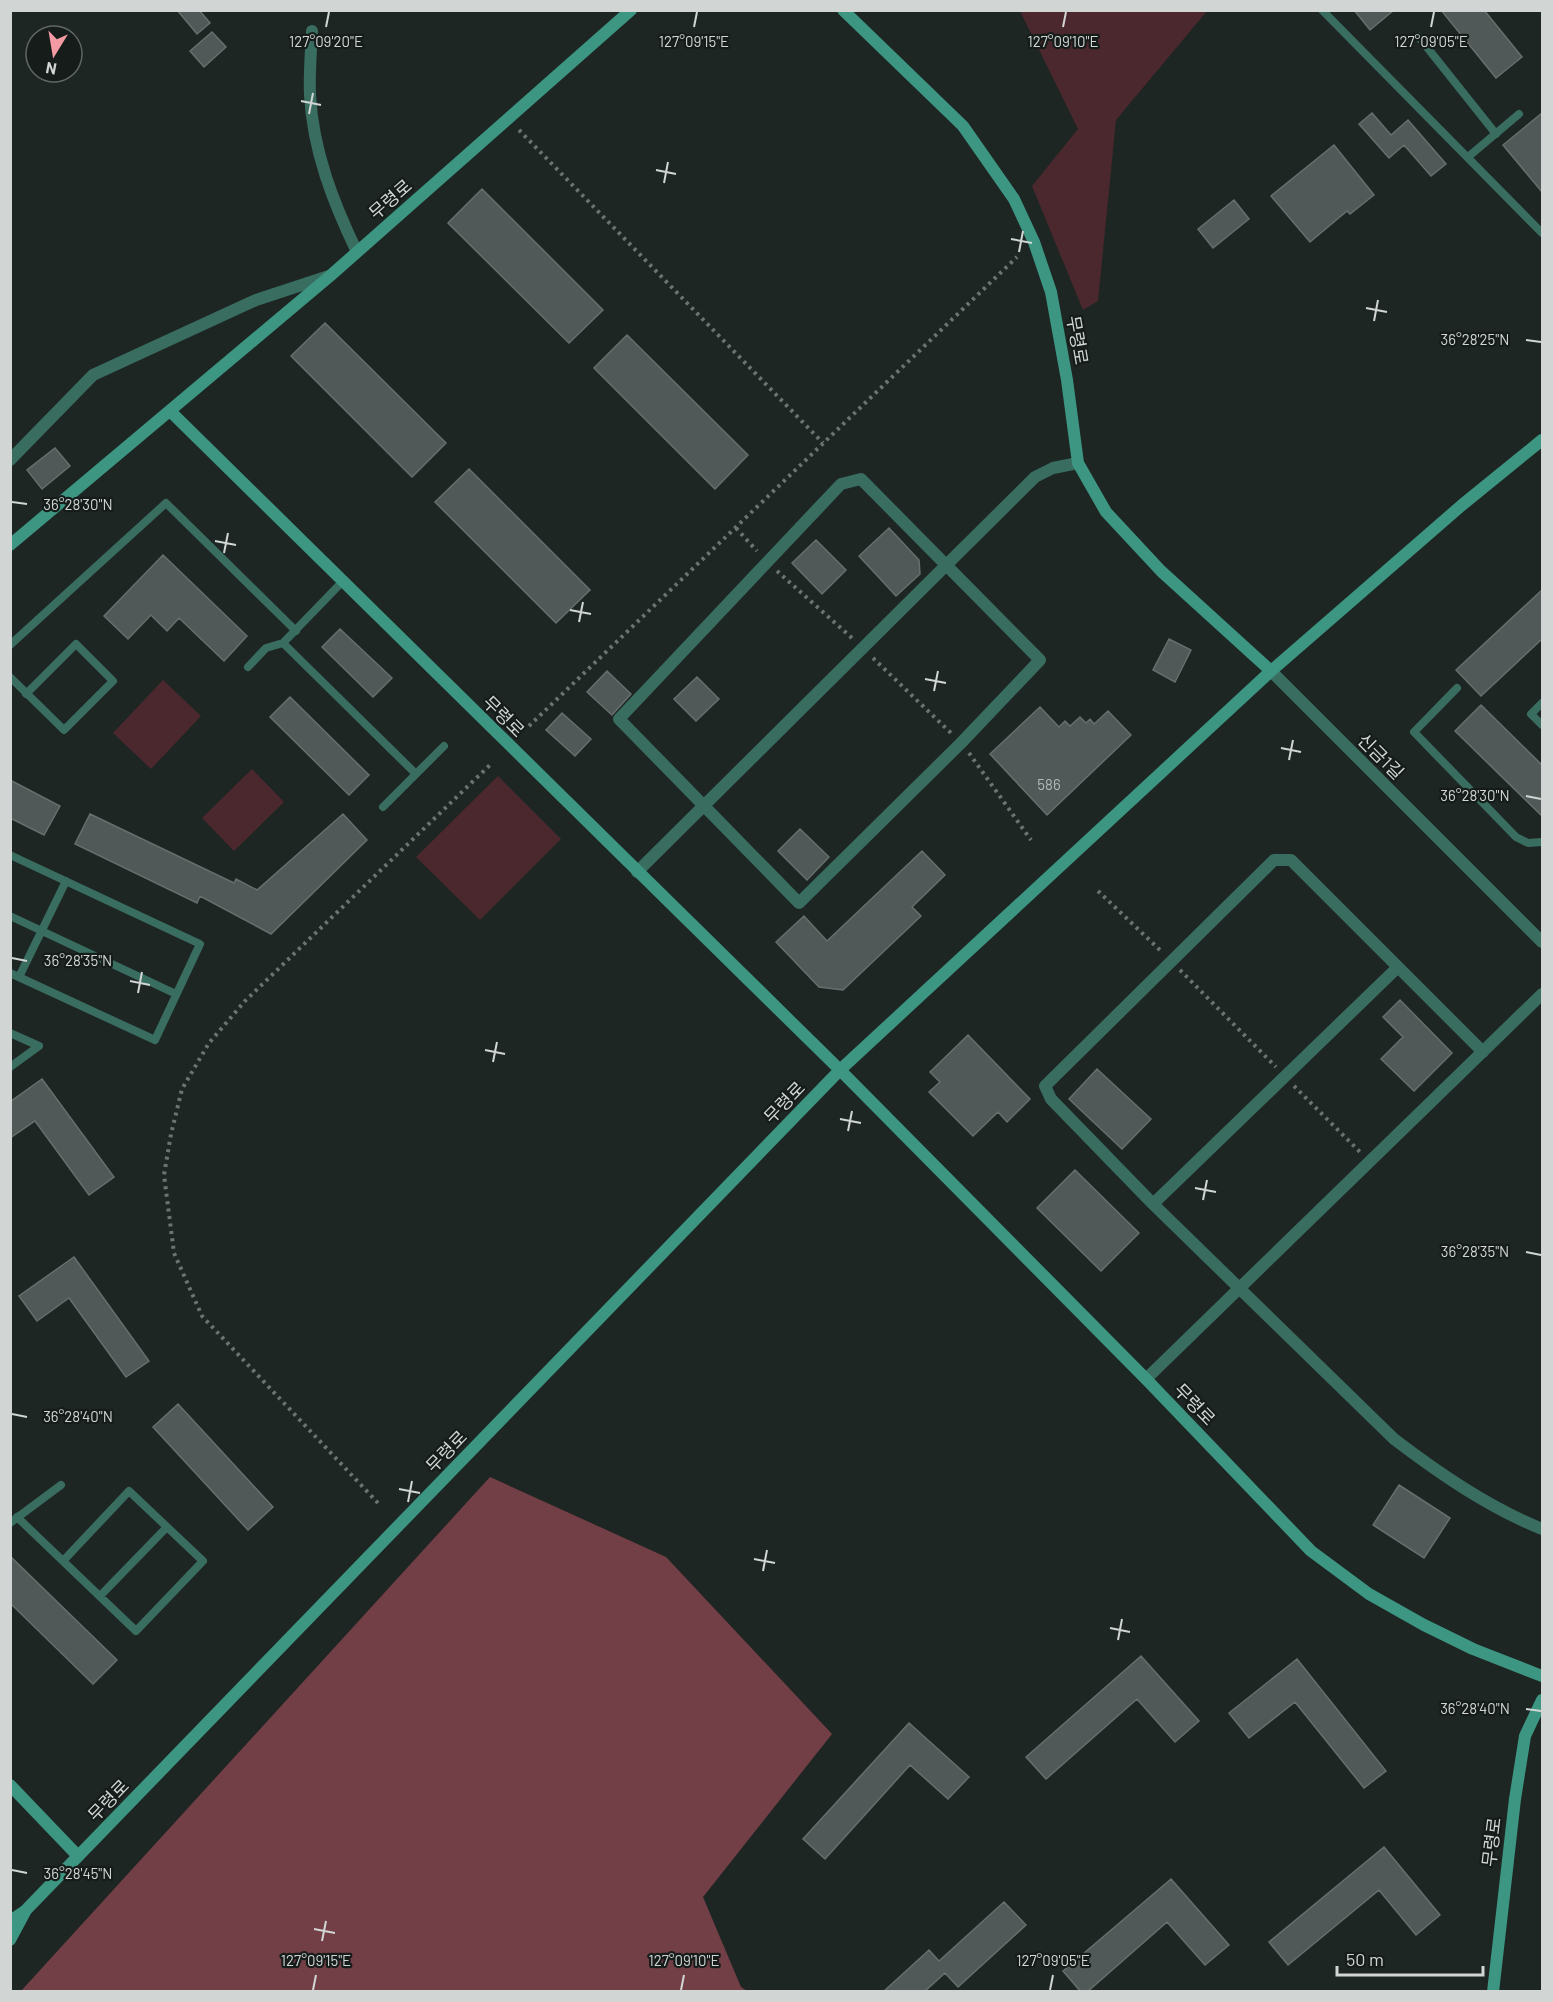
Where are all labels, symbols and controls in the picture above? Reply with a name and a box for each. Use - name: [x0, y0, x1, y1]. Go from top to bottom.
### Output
- north arrow: [24, 24, 84, 84]
- text: 127°09'20"E: [289, 32, 363, 50]
- text: 127°09'15"E: [659, 32, 729, 50]
- text: 127°09'10"E: [1027, 32, 1099, 50]
- text: 127°09'05"E: [1394, 32, 1468, 50]
- text: N: [44, 59, 58, 80]
- street label: 무령로: [364, 174, 416, 224]
- street label: 무령로: [1063, 314, 1093, 366]
- text: 36°28'25"N: [1441, 330, 1509, 348]
- text: 36°28'30"N: [43, 495, 113, 513]
- street label: 무령로: [479, 691, 529, 741]
- street label: 신금1길: [1353, 728, 1409, 784]
- house number: 586: [1037, 775, 1061, 793]
- text: 36°28'30"N: [1440, 786, 1510, 804]
- text: 36°28'35"N: [44, 951, 112, 969]
- street label: 무령로: [759, 1076, 809, 1128]
- text: 36°28'35"N: [1441, 1242, 1509, 1260]
- street label: 무령로: [1170, 1378, 1220, 1430]
- text: 36°28'40"N: [43, 1407, 113, 1425]
- street label: 무령로: [421, 1425, 471, 1477]
- text: 36°28'40"N: [1440, 1699, 1510, 1717]
- street label: 무령로: [83, 1774, 133, 1826]
- street label: 무령로: [1477, 1816, 1505, 1868]
- text: 36°28'45"N: [44, 1864, 112, 1882]
- scale bar: [1337, 1939, 1482, 1977]
- text: 50 m: [1346, 1948, 1384, 1970]
- text: 127°09'15"E: [281, 1951, 351, 1969]
- text: 127°09'10"E: [648, 1951, 720, 1969]
- text: 127°09'05"E: [1016, 1951, 1090, 1969]

